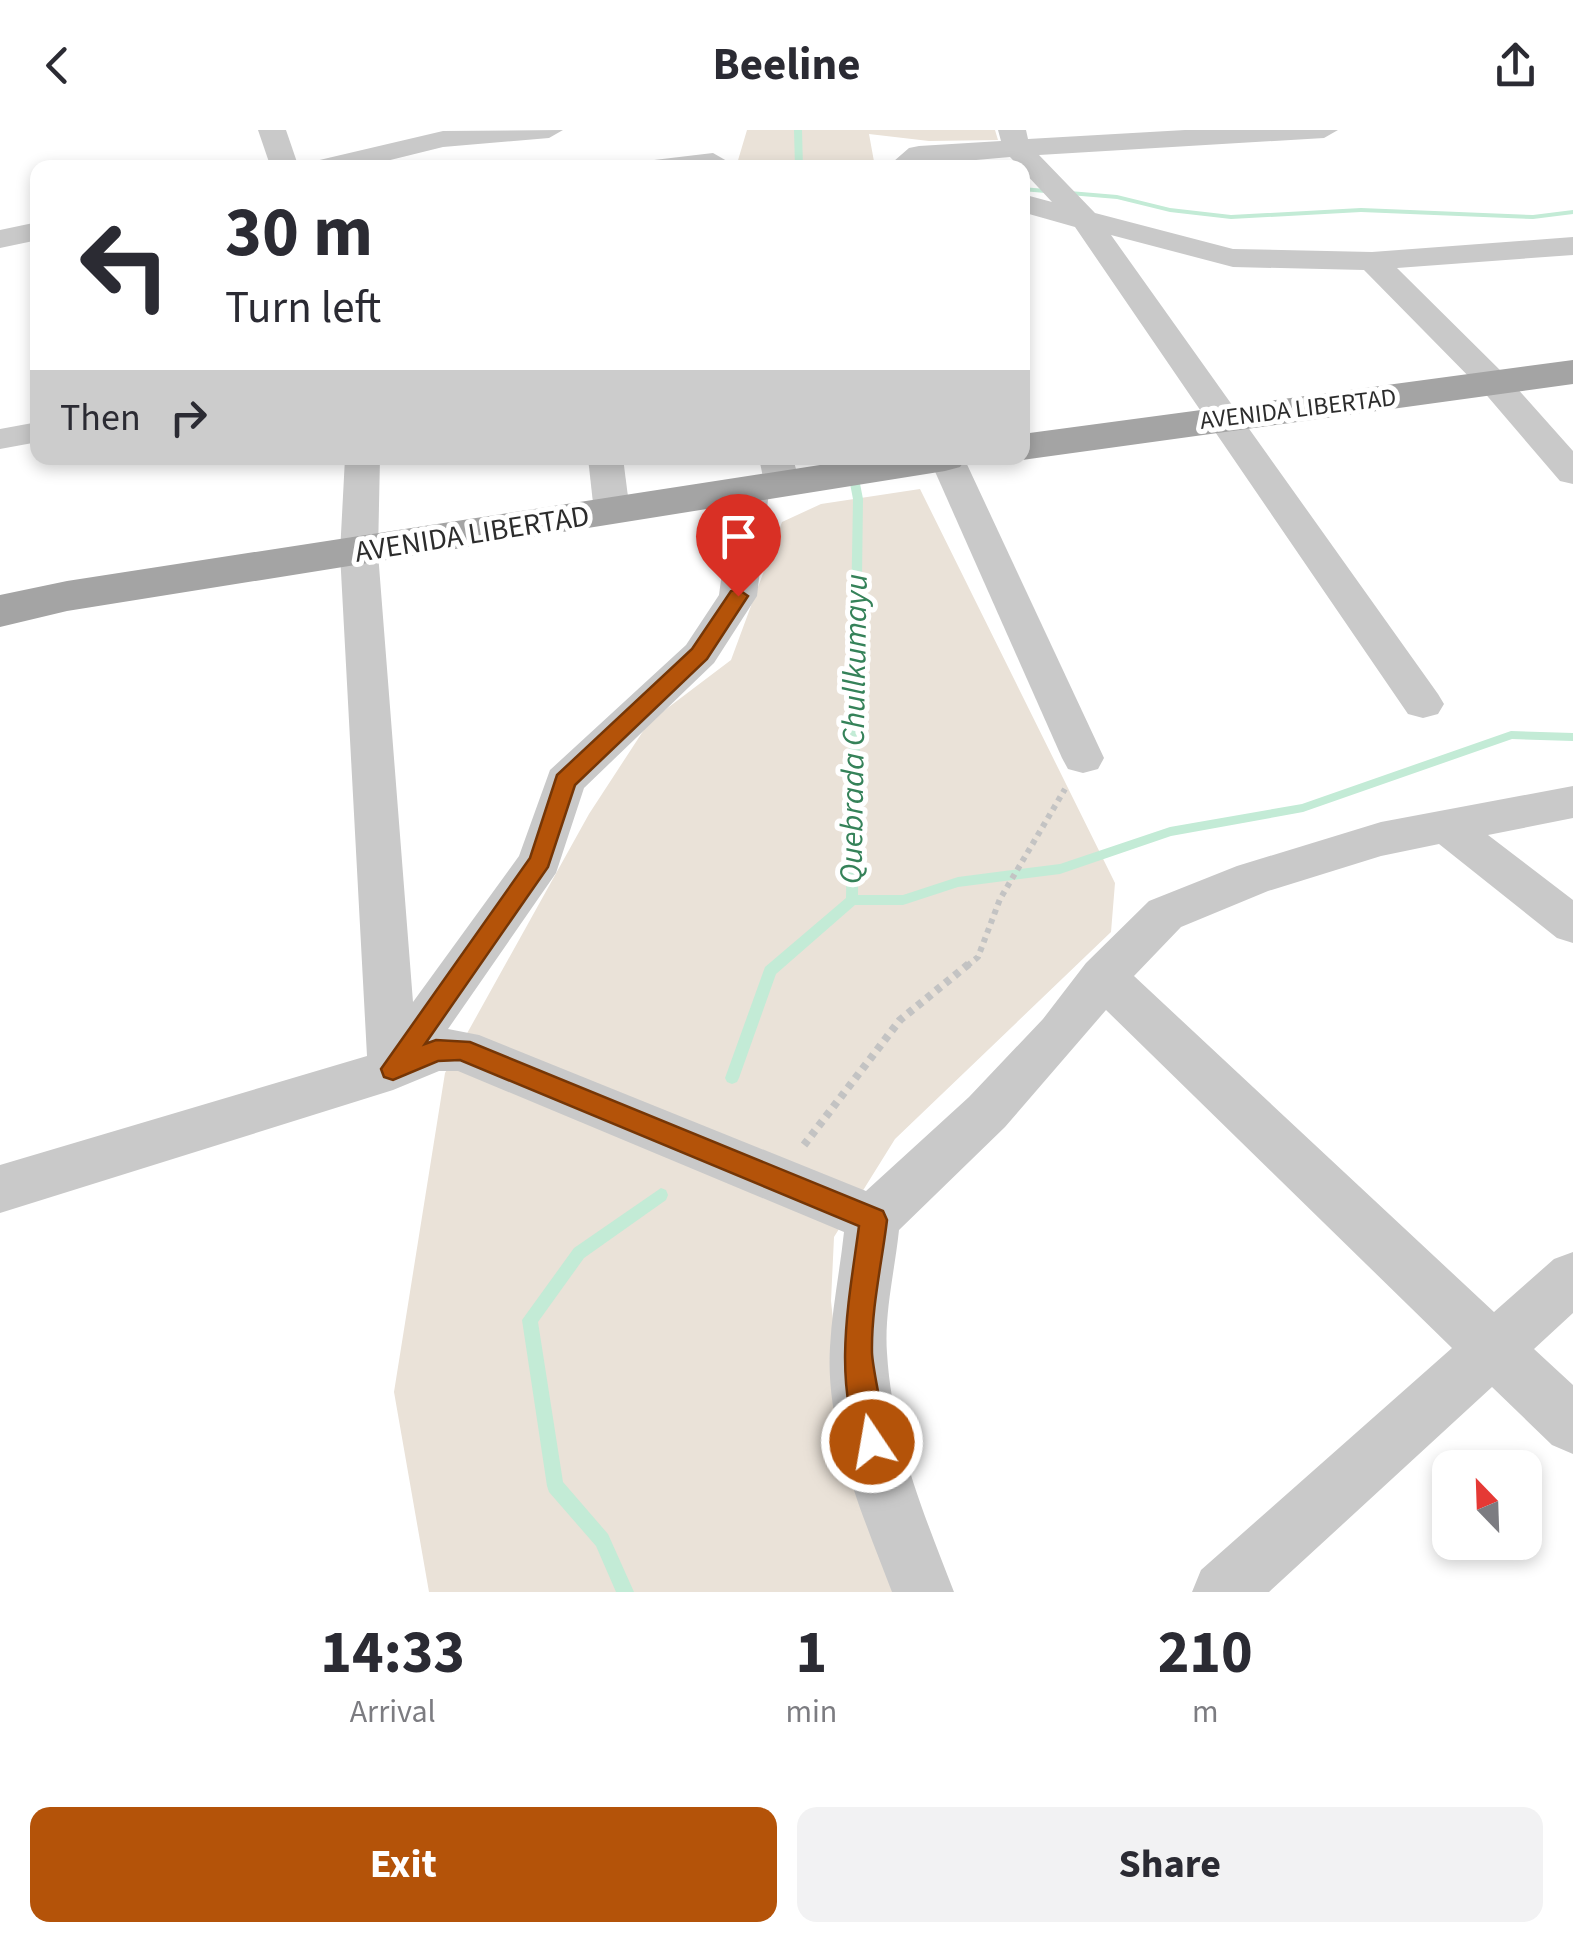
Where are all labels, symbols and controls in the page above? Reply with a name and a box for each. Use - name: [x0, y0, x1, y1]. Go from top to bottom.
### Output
- text: Beeline: [712, 33, 861, 97]
- icon: back: [30, 38, 85, 93]
- icon: share: [1488, 38, 1543, 93]
- text: 30 m: [225, 183, 373, 283]
- icon: left: [60, 200, 190, 330]
- text: Turn left: [225, 276, 381, 340]
- street label: AVENIDA LIBERTAD: [1198, 379, 1398, 439]
- icon: right: [161, 390, 216, 445]
- text: Then: [60, 391, 141, 445]
- street label: AVENIDA LIBERTAD: [352, 494, 592, 574]
- pin: [696, 494, 781, 597]
- icon: arrive: [711, 509, 766, 564]
- water label: Quebrada Chullkumayu: [828, 574, 880, 884]
- position arrow: [820, 1390, 924, 1494]
- north arrow: [1432, 1450, 1542, 1560]
- map controls: [1432, 1450, 1542, 1560]
- text: 14:33: [320, 1611, 465, 1696]
- text: 1: [796, 1611, 827, 1696]
- text: 210: [1158, 1611, 1253, 1696]
- text: Arrival: [350, 1689, 436, 1735]
- text: min: [785, 1689, 837, 1735]
- text: m: [1192, 1689, 1218, 1735]
- button: Exit: [30, 1807, 777, 1922]
- button: Share: [797, 1807, 1543, 1922]

